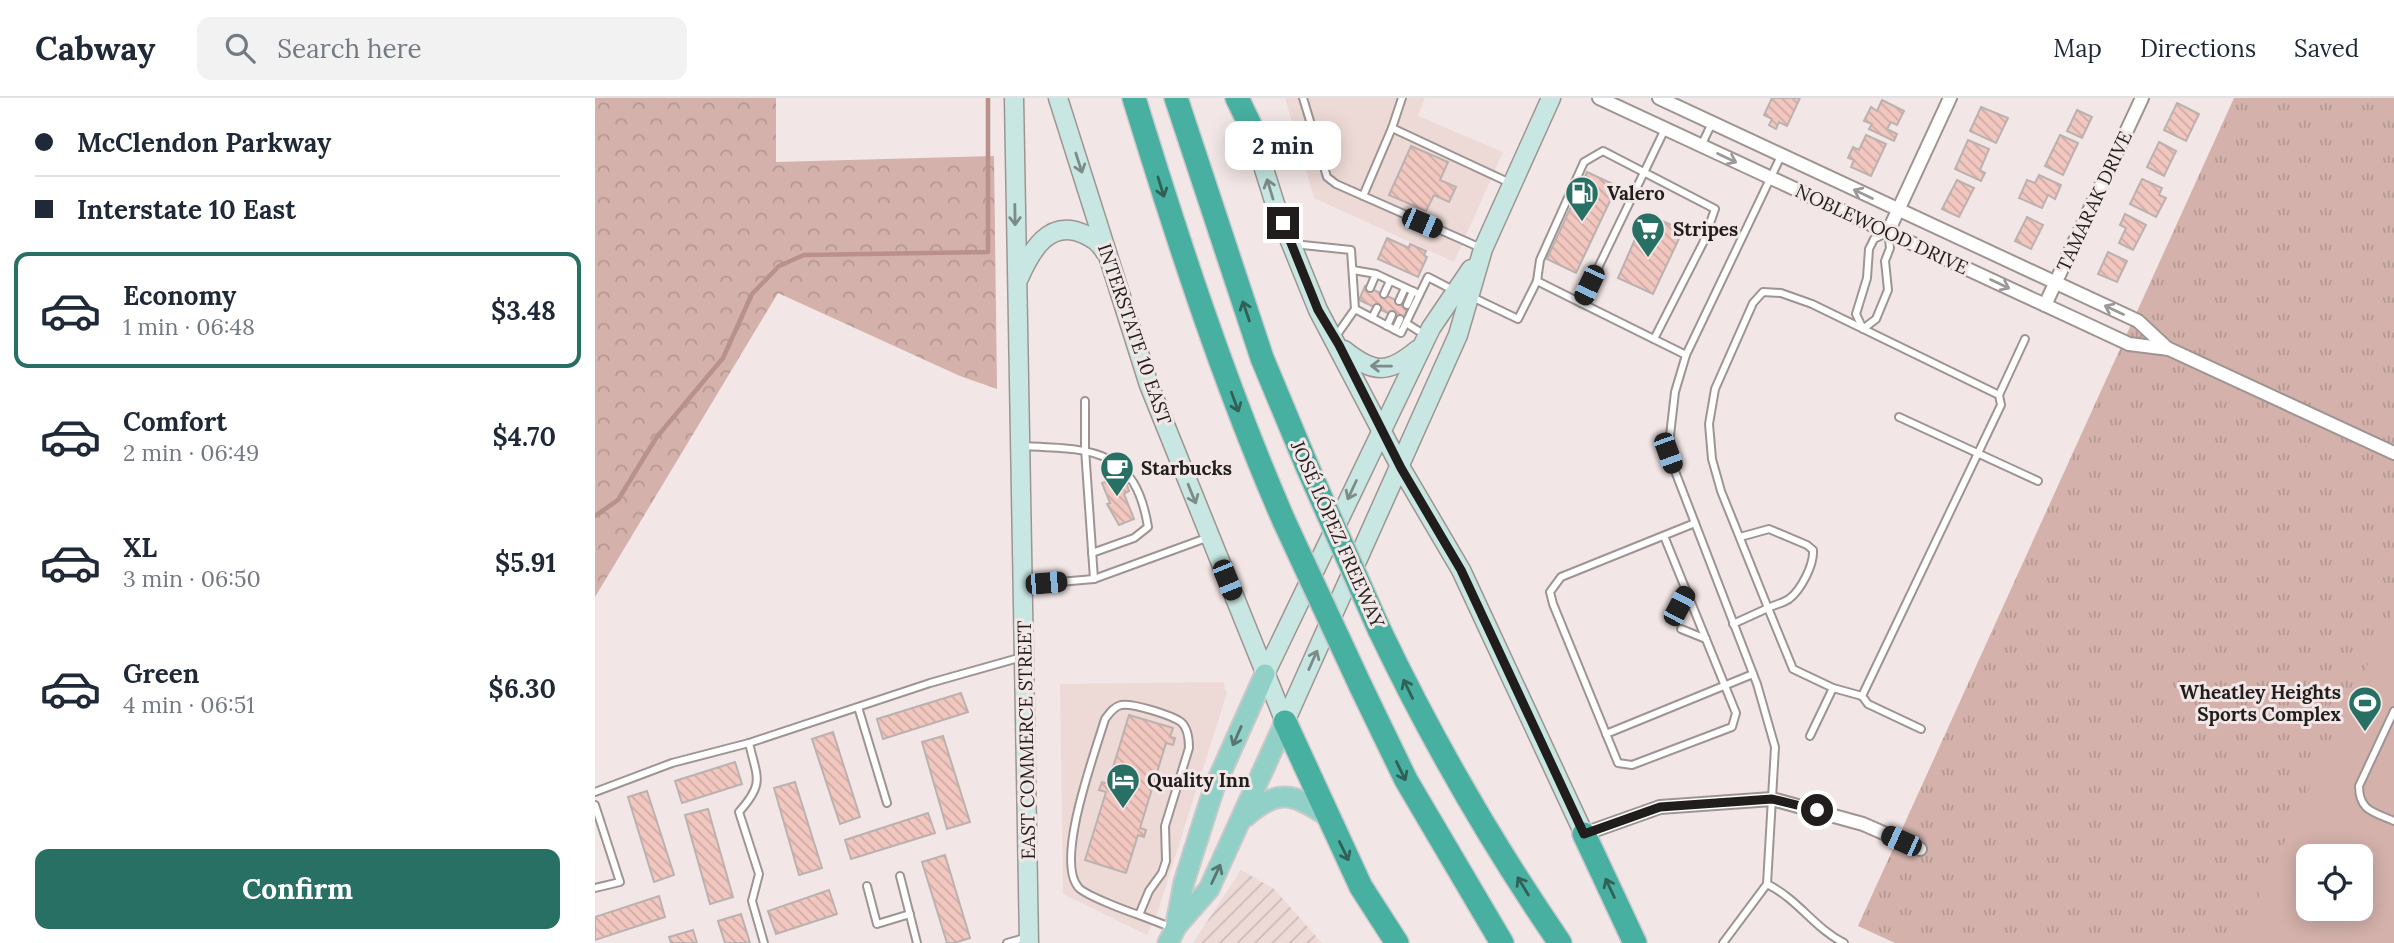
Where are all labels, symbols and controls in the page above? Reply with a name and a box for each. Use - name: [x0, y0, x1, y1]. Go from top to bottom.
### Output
- search box: [197, 17, 687, 80]
- text: Cabway: [35, 27, 155, 69]
- icon: search: [221, 29, 259, 67]
- text: Search here: [277, 32, 422, 65]
- text: Map: [2053, 33, 2102, 64]
- text: Directions: [2140, 33, 2256, 64]
- text: Saved: [2294, 33, 2359, 64]
- callout: 2 min: [1225, 122, 1341, 170]
- text: McClendon Parkway: [77, 126, 331, 159]
- street label: TAMARAK DRIVE: [2051, 127, 2137, 275]
- text: 2 min: [1252, 131, 1314, 160]
- one-way arrow: [1716, 151, 1737, 165]
- one-way arrow: [1073, 152, 1086, 174]
- fuel station icon: Valero: [1563, 174, 1601, 223]
- one-way arrow: [1155, 175, 1168, 197]
- one-way arrow: [1263, 178, 1276, 200]
- street label: NOBLEWOOD DRIVE: [1792, 178, 1972, 280]
- place label: Valero: [1607, 181, 1665, 205]
- one-way arrow: [1853, 186, 1874, 200]
- text: Interstate 10 East: [77, 193, 296, 226]
- one-way arrow: [1008, 203, 1022, 226]
- car: [1399, 205, 1446, 241]
- route end: [1267, 207, 1299, 239]
- supermarket icon: Stripes: [1629, 210, 1667, 259]
- place label: Stripes: [1673, 217, 1738, 241]
- street label: INTERSTATE 10 EAST: [1093, 240, 1177, 428]
- car: [1571, 262, 1608, 308]
- one-way arrow: [1989, 278, 2011, 291]
- icon: car: [39, 279, 102, 342]
- text: Economy: [123, 279, 236, 312]
- text: $3.48: [491, 294, 556, 327]
- one-way arrow: [1239, 301, 1251, 323]
- one-way arrow: [2104, 303, 2125, 316]
- text: 1 min · 06:48: [123, 312, 255, 341]
- one-way arrow: [1370, 359, 1393, 373]
- one-way arrow: [1230, 390, 1242, 412]
- icon: car: [39, 405, 102, 468]
- text: Comfort: [123, 405, 227, 438]
- text: $4.70: [492, 420, 556, 453]
- car: [1651, 430, 1686, 476]
- street label: JOSÉ LÓPEZ FREEWAY: [1285, 436, 1390, 632]
- text: 2 min · 06:49: [123, 438, 259, 467]
- cafe icon: Starbucks: [1098, 449, 1136, 498]
- place label: Starbucks: [1141, 456, 1232, 480]
- one-way arrow: [1345, 479, 1359, 500]
- one-way arrow: [1187, 483, 1200, 504]
- icon: car: [39, 531, 102, 594]
- text: XL: [123, 531, 157, 564]
- text: $5.91: [495, 546, 556, 579]
- car: [1210, 557, 1245, 603]
- text: 3 min · 06:50: [123, 564, 261, 593]
- car: [1025, 571, 1068, 595]
- car: [1660, 583, 1699, 629]
- street label: EAST COMMERCE STREET: [1012, 620, 1040, 860]
- one-way arrow: [1307, 649, 1320, 671]
- icon: car: [39, 657, 102, 720]
- text: Green: [123, 657, 199, 690]
- text: $6.30: [489, 672, 556, 705]
- one-way arrow: [1401, 679, 1415, 700]
- place label: Wheatley Heights Sports Complex: [2179, 680, 2342, 726]
- sports icon: Wheatley Heights Sports Complex: [2346, 684, 2384, 733]
- text: 4 min · 06:51: [123, 690, 255, 719]
- one-way arrow: [1230, 725, 1243, 746]
- one-way arrow: [1395, 760, 1409, 781]
- hotel icon: Quality Inn: [1104, 761, 1142, 810]
- place label: Quality Inn: [1147, 768, 1250, 792]
- route start: [1801, 794, 1833, 826]
- car: [1878, 823, 1925, 859]
- one-way arrow: [1338, 840, 1351, 861]
- map controls: [2296, 844, 2373, 921]
- button: locate: [2296, 844, 2373, 921]
- button: Confirm: [35, 849, 560, 929]
- one-way arrow: [1210, 864, 1223, 885]
- one-way arrow: [1516, 876, 1530, 896]
- one-way arrow: [1603, 878, 1616, 899]

